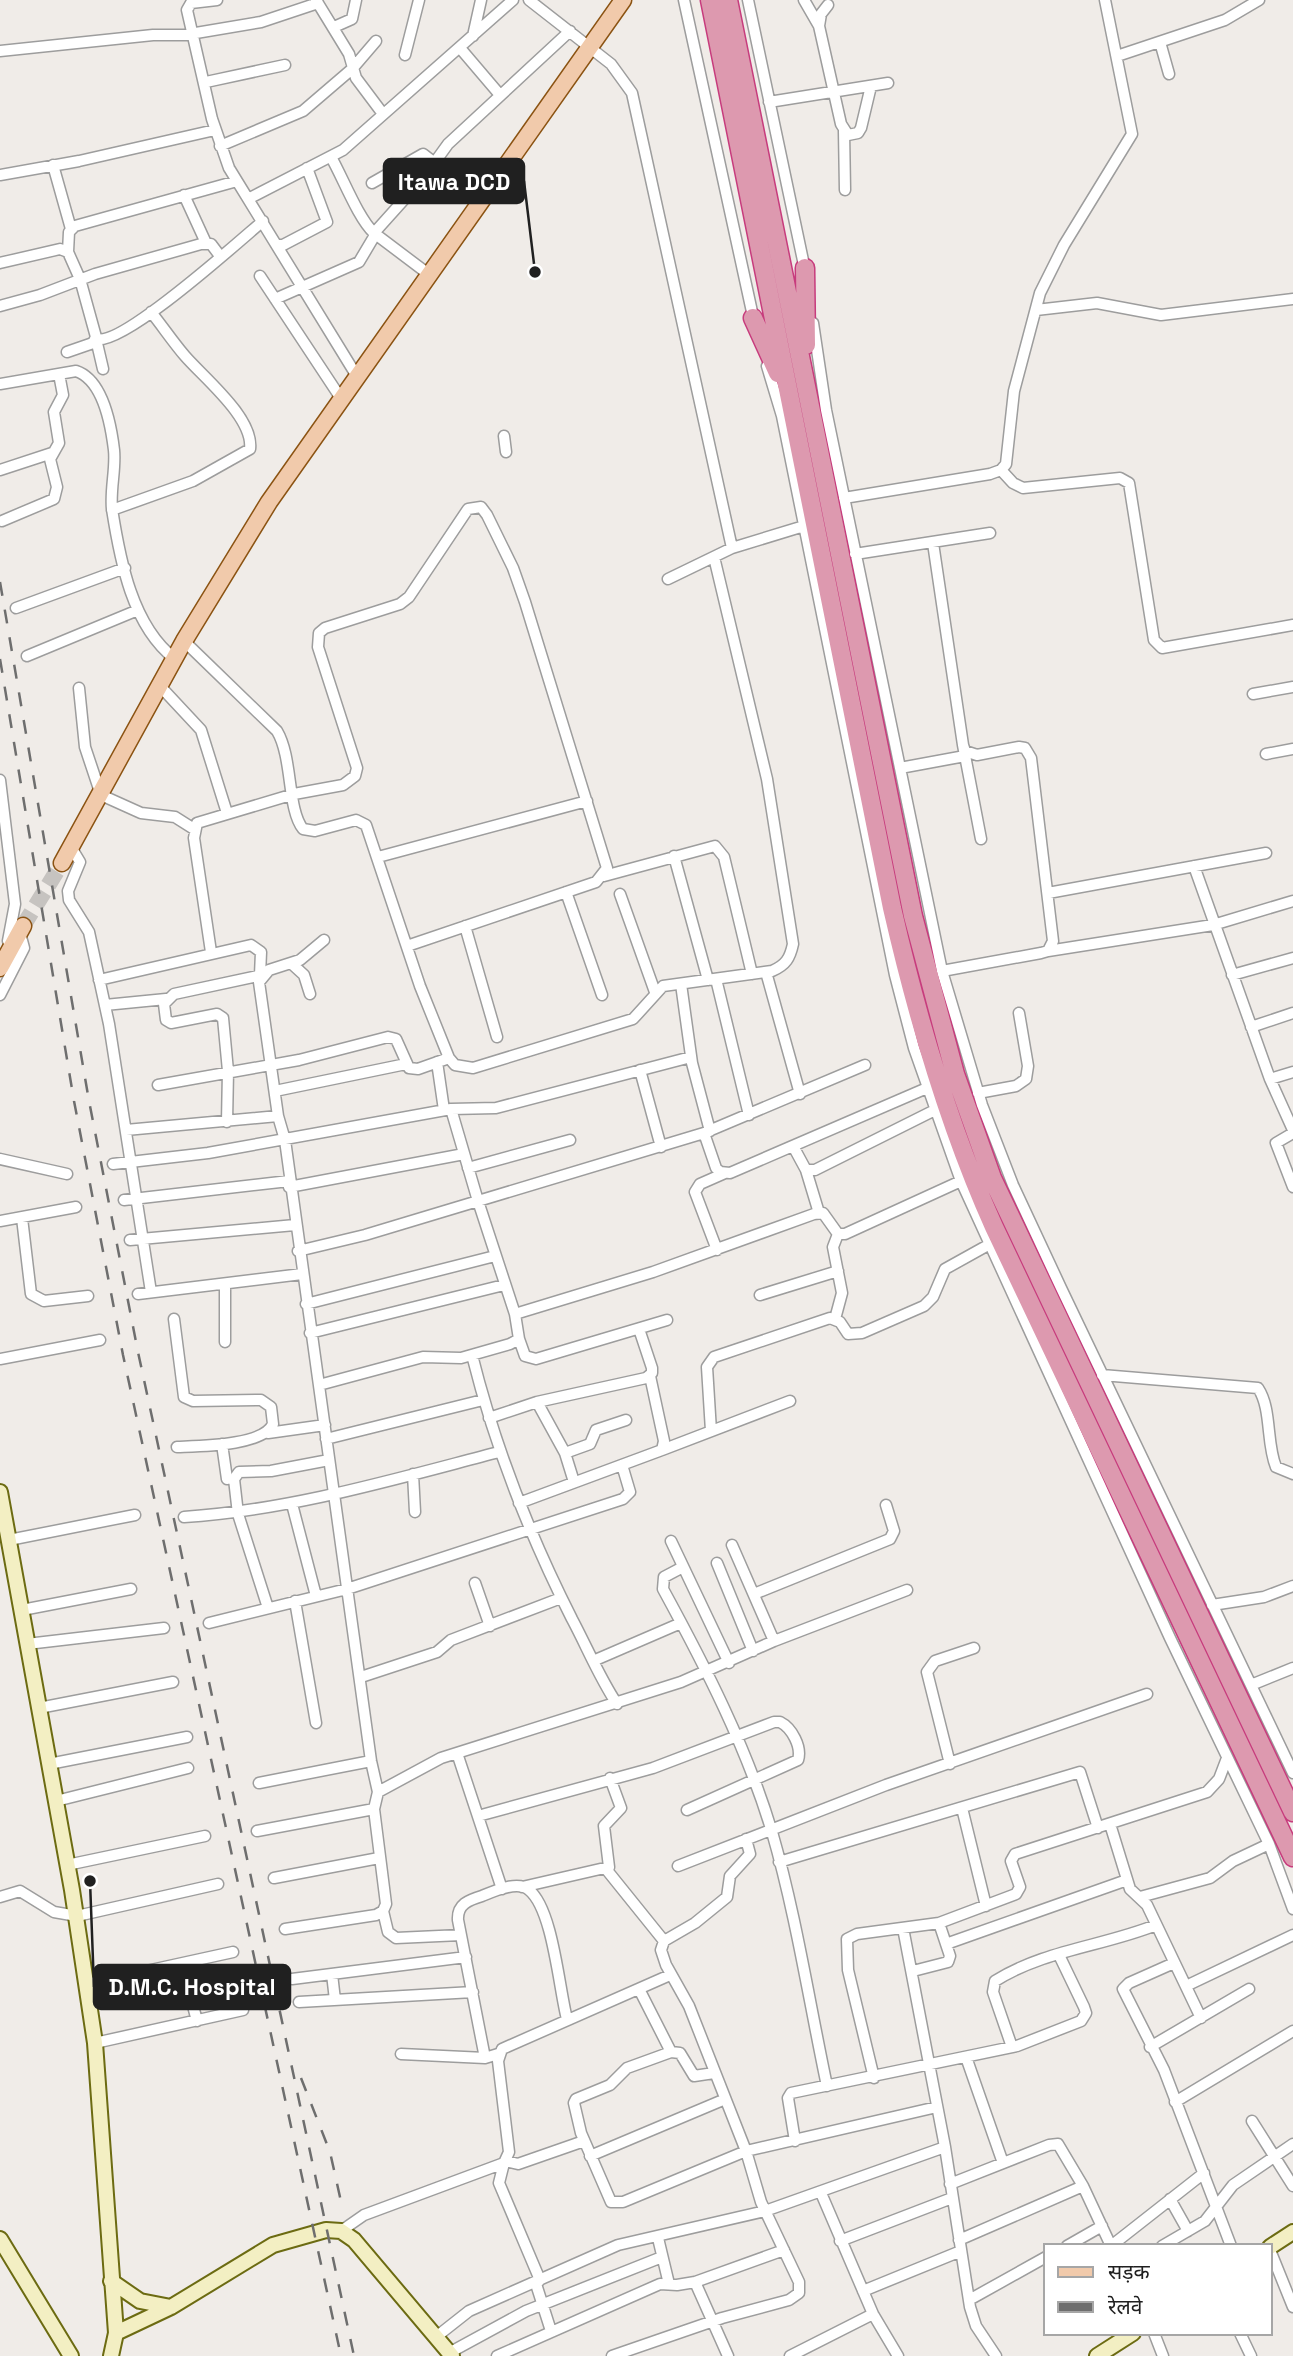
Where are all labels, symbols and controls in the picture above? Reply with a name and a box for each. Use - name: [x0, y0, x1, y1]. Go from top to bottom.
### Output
- callout: Itawa DCD: [384, 159, 524, 203]
- text: Itawa DCD: [398, 167, 510, 197]
- callout: D.M.C. Hospital: [94, 1965, 290, 2009]
- text: D.M.C. Hospital: [108, 1972, 276, 2002]
- legend: [1044, 2244, 1272, 2335]
- text: सड़क: [1108, 2258, 1150, 2285]
- text: रेलवे: [1107, 2293, 1143, 2320]

